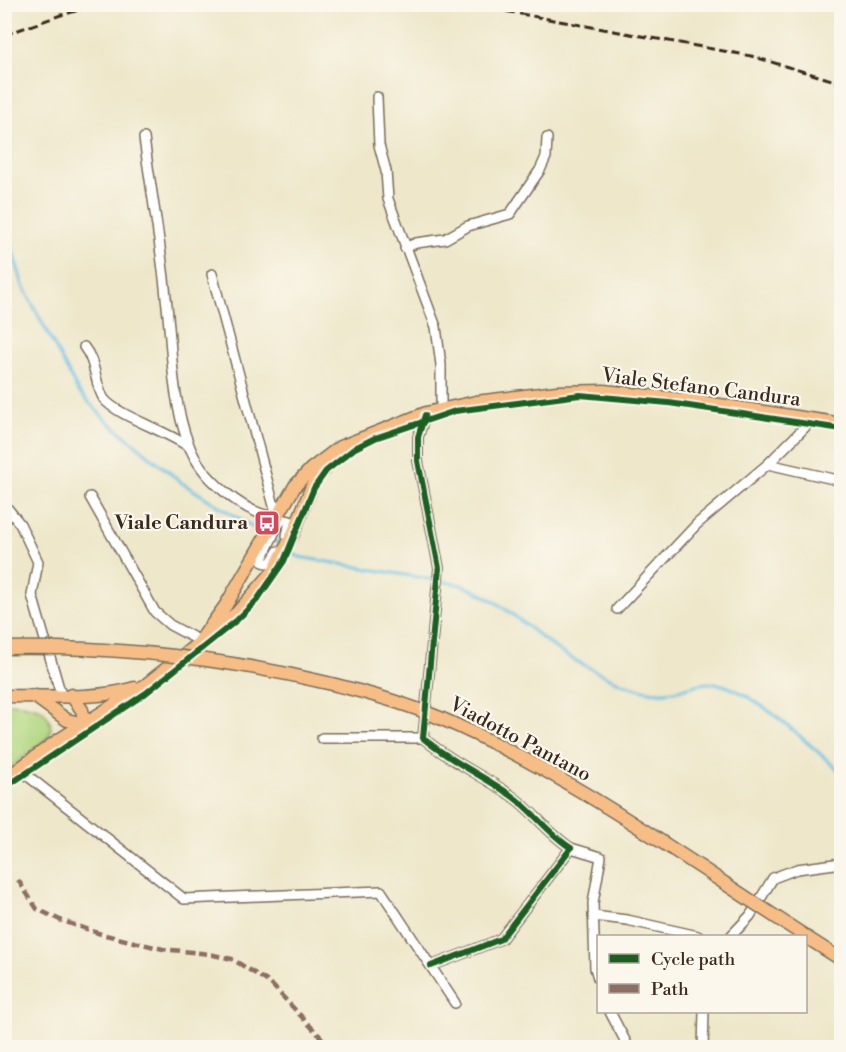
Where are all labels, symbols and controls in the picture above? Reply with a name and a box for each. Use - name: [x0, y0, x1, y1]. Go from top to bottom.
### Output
- street label: Viale Stefano Candura: [599, 363, 803, 413]
- bus stop icon: Viale Candura: [252, 508, 282, 538]
- place label: Viale Candura: [114, 511, 248, 536]
- street label: Viadotto Pantano: [444, 692, 595, 788]
- legend: [597, 935, 807, 1013]
- text: Cycle path: [651, 948, 735, 971]
- text: Path: [651, 978, 689, 1001]

